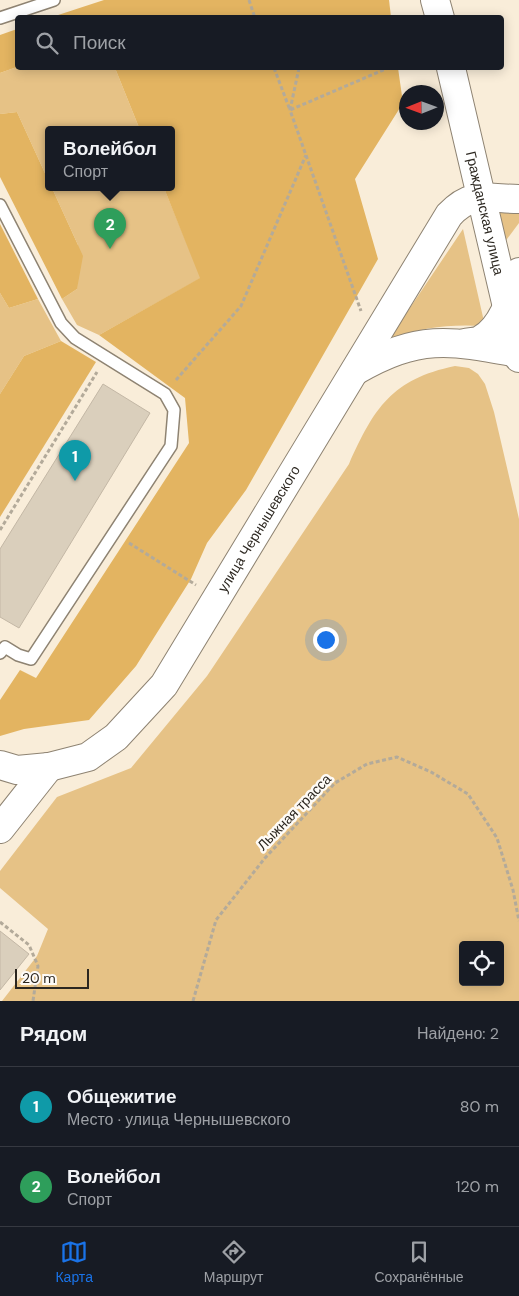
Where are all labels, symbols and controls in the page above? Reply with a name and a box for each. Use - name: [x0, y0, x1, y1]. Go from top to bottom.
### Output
- search box: [15, 15, 504, 70]
- icon: search: [33, 29, 61, 57]
- text: Поиск: [73, 30, 126, 55]
- north arrow: [399, 85, 444, 130]
- popup: [45, 126, 175, 191]
- text: Волейбол: [63, 136, 157, 161]
- street label: Гражданская улица: [462, 149, 508, 277]
- text: Спорт: [63, 161, 108, 182]
- pin: 2: [94, 208, 126, 249]
- pin: 1: [59, 440, 91, 481]
- street label: улица Чернышевского: [213, 462, 304, 595]
- your location: [313, 627, 339, 653]
- street label: Лыжная трасса: [253, 770, 335, 854]
- map controls: [459, 941, 504, 986]
- button: locate: [459, 941, 504, 986]
- scale bar: [15, 966, 89, 989]
- text: 20 m: [22, 969, 56, 987]
- text: Рядом: [20, 1020, 87, 1048]
- text: Найдено: 2: [417, 1023, 499, 1044]
- text: Общежитие: [67, 1084, 177, 1109]
- text: 1: [33, 1096, 39, 1117]
- text: 80 m: [460, 1096, 499, 1117]
- text: Место · улица Чернышевского: [67, 1109, 291, 1130]
- text: Волейбол: [67, 1164, 161, 1189]
- text: 2: [31, 1176, 41, 1197]
- text: 120 m: [455, 1176, 499, 1197]
- text: Спорт: [67, 1189, 112, 1210]
- tab: Карта: [55, 1238, 93, 1286]
- tab: Маршрут: [204, 1238, 264, 1286]
- tab: Сохранённые: [374, 1238, 464, 1286]

